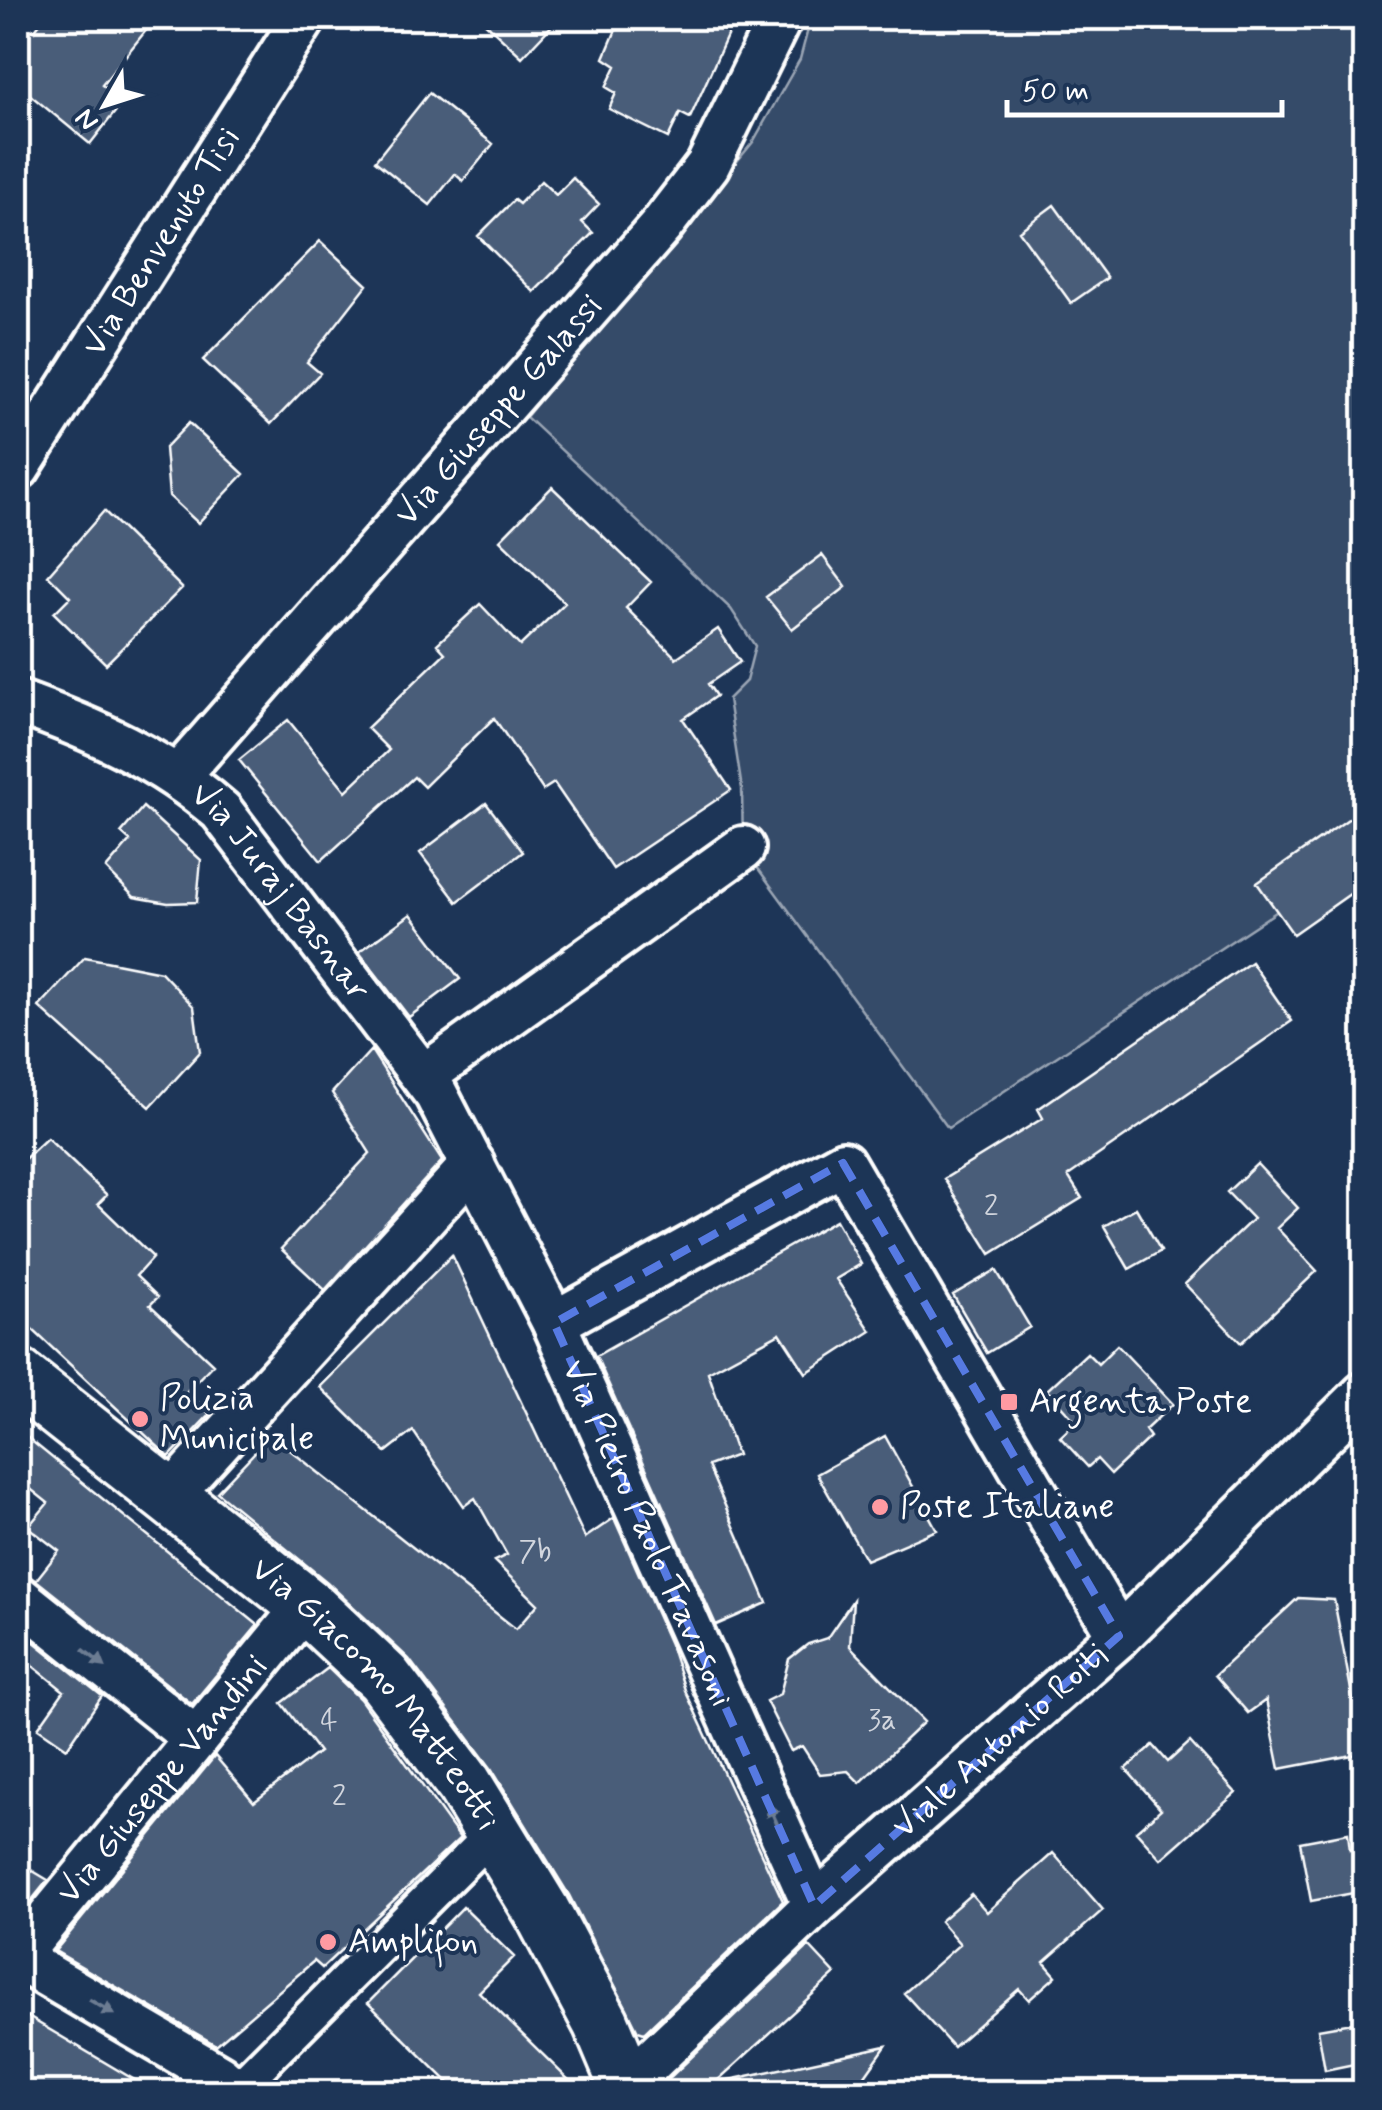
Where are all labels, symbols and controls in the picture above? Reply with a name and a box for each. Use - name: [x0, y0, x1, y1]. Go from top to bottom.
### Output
- north arrow: [55, 55, 155, 155]
- scale bar: [1007, 55, 1282, 117]
- text: 50 m: [1022, 72, 1089, 111]
- text: N: [67, 100, 108, 138]
- street label: Via Benvenuto Tisi: [72, 118, 252, 366]
- street label: Via Giuseppe Galassi: [385, 285, 613, 536]
- street label: Via Juraj Basnar: [181, 772, 381, 1011]
- house number: 2: [984, 1187, 998, 1226]
- street label: Via Pietro Paolo Travasoni: [550, 1353, 745, 1714]
- place label: Polizia Municipale: [160, 1376, 314, 1462]
- place label: Argenta Poste: [1029, 1379, 1252, 1429]
- marker: Argenta Poste: [998, 1391, 1020, 1413]
- marker: Polizia Municipale: [129, 1408, 151, 1430]
- place label: Poste Italiane: [900, 1484, 1114, 1530]
- marker: Poste Italiane: [869, 1496, 891, 1518]
- house number: 7b: [519, 1532, 551, 1571]
- street label: Via Giacomo Matteotti: [241, 1547, 510, 1839]
- street label: Viale Antonio Roiti: [882, 1633, 1118, 1849]
- street label: Via Giuseppe Vandini: [47, 1645, 279, 1914]
- one-way arrow: [81, 1647, 107, 1668]
- house number: 4: [320, 1701, 338, 1740]
- house number: 3a: [868, 1701, 896, 1740]
- house number: 2: [332, 1777, 346, 1816]
- one-way arrow: [766, 1802, 783, 1831]
- place label: Amplifon: [348, 1919, 478, 1968]
- marker: Amplifon: [317, 1931, 339, 1953]
- one-way arrow: [88, 1998, 116, 2015]

